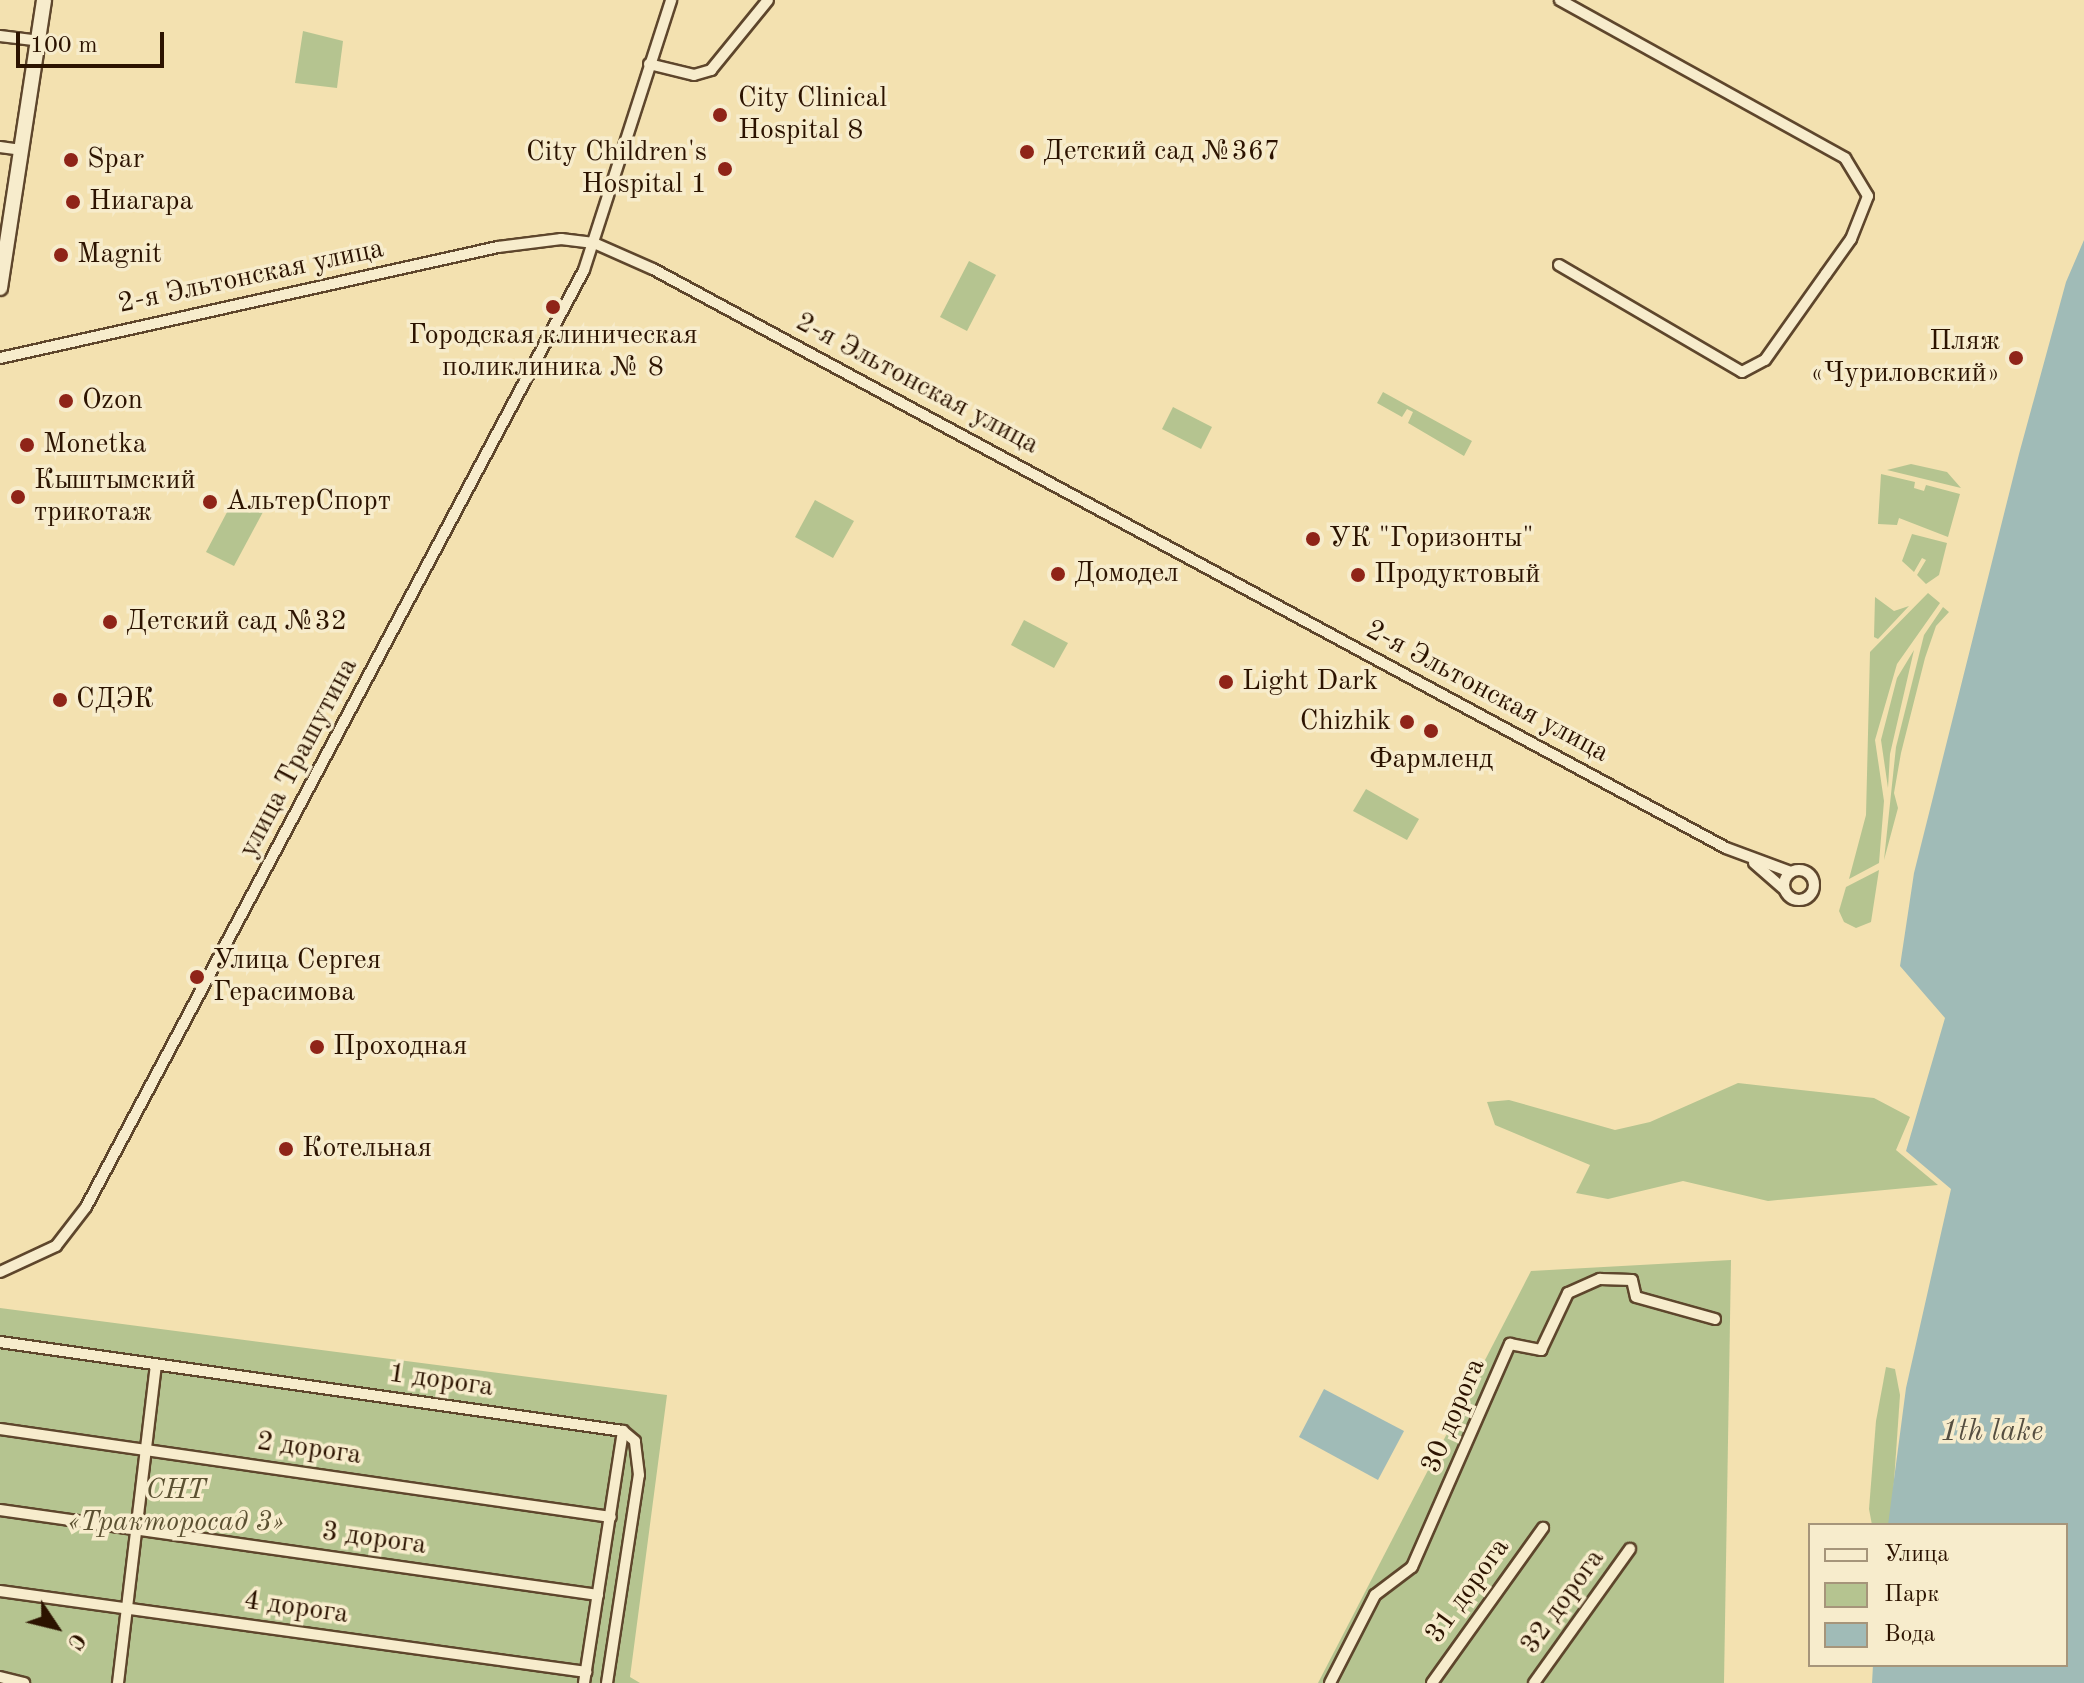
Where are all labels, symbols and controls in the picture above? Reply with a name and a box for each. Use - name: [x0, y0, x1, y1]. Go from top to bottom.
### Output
- scale bar: [20, 16, 168, 66]
- text: 100 m: [30, 34, 98, 58]
- place label: City Clinical Hospital 8: [738, 82, 887, 148]
- marker: City Clinical Hospital 8: [709, 104, 731, 126]
- place label: Детский сад №367: [1043, 135, 1280, 169]
- place label: City Children's Hospital 1: [526, 136, 707, 202]
- place label: Spar: [87, 143, 144, 177]
- marker: Детский сад №367: [1018, 143, 1036, 161]
- marker: Spar: [62, 151, 80, 169]
- marker: City Children's Hospital 1: [714, 158, 736, 180]
- place label: Ниагара: [89, 185, 193, 219]
- marker: Ниагара: [64, 193, 82, 211]
- street label: 2-я Эльтонская улица: [115, 232, 387, 322]
- place label: Magnit: [77, 238, 162, 272]
- marker: Magnit: [52, 246, 70, 264]
- marker: Городская клиническая поликлиника № 8: [544, 298, 562, 316]
- street label: 2-я Эльтонская улица: [790, 306, 1044, 462]
- place label: Городская клиническая поликлиника № 8: [408, 319, 698, 385]
- place label: Пляж «Чуриловский»: [1810, 325, 2000, 391]
- marker: Пляж «Чуриловский»: [2007, 349, 2025, 367]
- place label: Ozon: [82, 384, 143, 418]
- marker: Ozon: [57, 392, 75, 410]
- place label: Monetka: [43, 428, 147, 462]
- marker: Monetka: [18, 436, 36, 454]
- place label: Кыштымский трикотаж: [34, 464, 196, 530]
- place label: АльтерСпорт: [226, 485, 391, 519]
- marker: Кыштымский трикотаж: [9, 488, 27, 506]
- marker: АльтерСпорт: [201, 493, 219, 511]
- place label: УК "Горизонты": [1329, 522, 1534, 556]
- marker: УК "Горизонты": [1304, 530, 1322, 548]
- place label: Домодел: [1074, 557, 1179, 591]
- place label: Продуктовый: [1374, 558, 1540, 592]
- marker: Домодел: [1049, 565, 1067, 583]
- marker: Продуктовый: [1349, 566, 1367, 584]
- place label: Детский сад №32: [126, 605, 347, 639]
- marker: Детский сад №32: [101, 613, 119, 631]
- street label: 2-я Эльтонская улица: [1360, 614, 1614, 770]
- street label: улица Трашутина: [232, 652, 366, 864]
- place label: Light Dark: [1242, 665, 1378, 699]
- marker: Light Dark: [1217, 673, 1235, 691]
- place label: СДЭК: [76, 683, 154, 717]
- marker: СДЭК: [51, 691, 69, 709]
- place label: Chizhik: [1300, 705, 1391, 739]
- marker: Chizhik: [1398, 713, 1416, 731]
- marker: Фармленд: [1422, 722, 1440, 740]
- place label: Фармленд: [1369, 743, 1493, 777]
- place label: Улица Сергея Герасимова: [213, 944, 381, 1010]
- marker: Улица Сергея Герасимова: [188, 968, 206, 986]
- place label: Проходная: [333, 1030, 467, 1064]
- marker: Проходная: [308, 1038, 326, 1056]
- place label: Котельная: [302, 1132, 432, 1166]
- marker: Котельная: [277, 1140, 295, 1158]
- street label: 30 дорога: [1415, 1354, 1493, 1478]
- street label: 1 дорога: [387, 1357, 495, 1405]
- water label: 1th lake: [1941, 1414, 2043, 1450]
- street label: 2 дорога: [255, 1425, 363, 1473]
- park label: СНТ «Тракторосад 3»: [68, 1474, 284, 1540]
- street label: 3 дорога: [320, 1515, 428, 1563]
- legend: [1808, 1523, 2068, 1667]
- street label: 31 дорога: [1419, 1532, 1517, 1650]
- street label: 32 дорога: [1514, 1543, 1612, 1661]
- text: Улица: [1884, 1543, 1949, 1567]
- text: Парк: [1884, 1583, 1939, 1607]
- street label: 4 дорога: [242, 1584, 350, 1632]
- north arrow: [16, 1587, 96, 1667]
- text: Вода: [1884, 1623, 1935, 1647]
- text: С: [62, 1629, 89, 1653]

